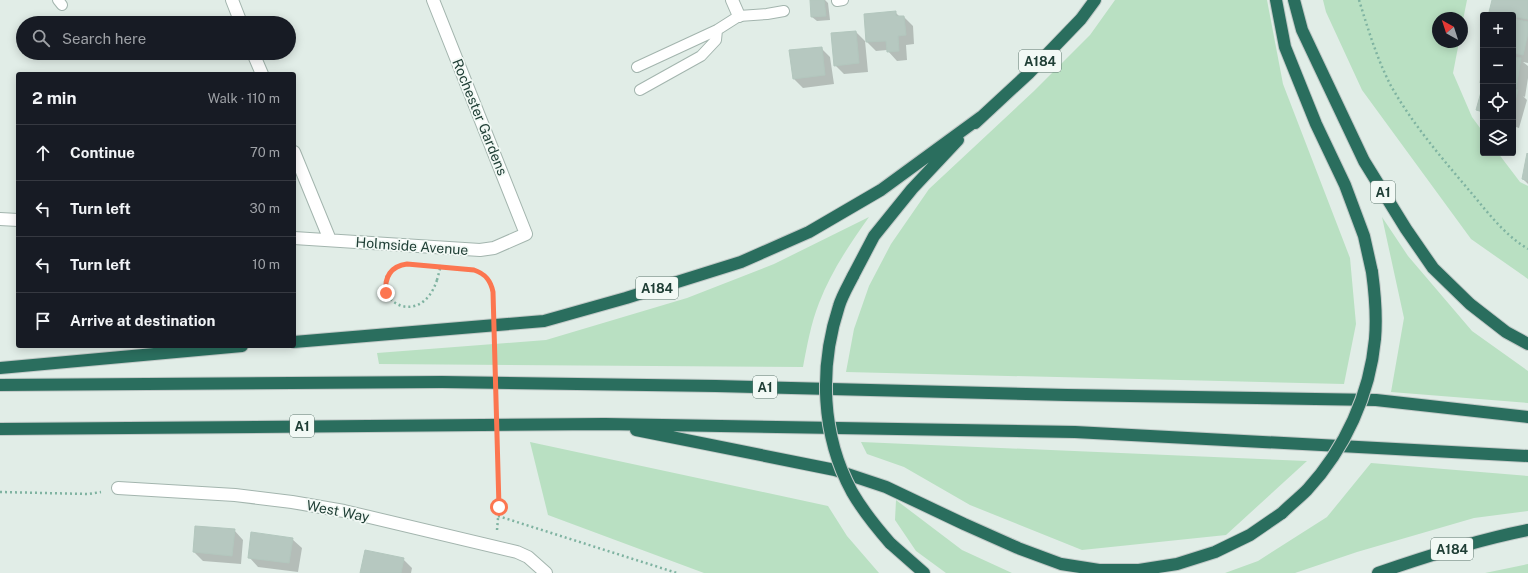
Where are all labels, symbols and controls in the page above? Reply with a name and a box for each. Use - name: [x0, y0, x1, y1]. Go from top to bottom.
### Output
- north arrow: [1432, 12, 1468, 48]
- map controls: [1480, 12, 1516, 156]
- button: +: [1480, 12, 1516, 48]
- search box: [16, 16, 296, 60]
- icon: search: [30, 27, 52, 49]
- text: Search here: [62, 30, 146, 47]
- button: −: [1480, 48, 1516, 84]
- road number: A184: [1019, 50, 1061, 72]
- street label: Rochester Gardens: [449, 56, 511, 178]
- button: locate: [1480, 84, 1516, 120]
- text: 2 min: [32, 88, 77, 108]
- text: Walk · 110 m: [208, 91, 280, 106]
- button: layers: [1480, 120, 1516, 156]
- icon: ahead: [32, 142, 54, 164]
- text: Continue: [70, 144, 135, 161]
- text: 70 m: [250, 145, 280, 160]
- road number: A1: [1371, 181, 1395, 203]
- icon: left: [32, 198, 54, 220]
- text: Turn left: [70, 200, 131, 217]
- text: 30 m: [250, 201, 280, 216]
- street label: Holmside Avenue: [355, 234, 469, 258]
- icon: left: [32, 254, 54, 276]
- text: Turn left: [70, 256, 131, 273]
- text: 10 m: [252, 257, 280, 272]
- road number: A184: [636, 277, 678, 299]
- route end: [377, 284, 395, 302]
- icon: arrive: [32, 310, 54, 332]
- text: Arrive at destination: [70, 312, 215, 329]
- road number: A1: [753, 376, 777, 398]
- road number: A1: [290, 415, 314, 437]
- street label: West Way: [305, 497, 371, 525]
- route start: [490, 498, 508, 516]
- road number: A184: [1431, 538, 1473, 560]

